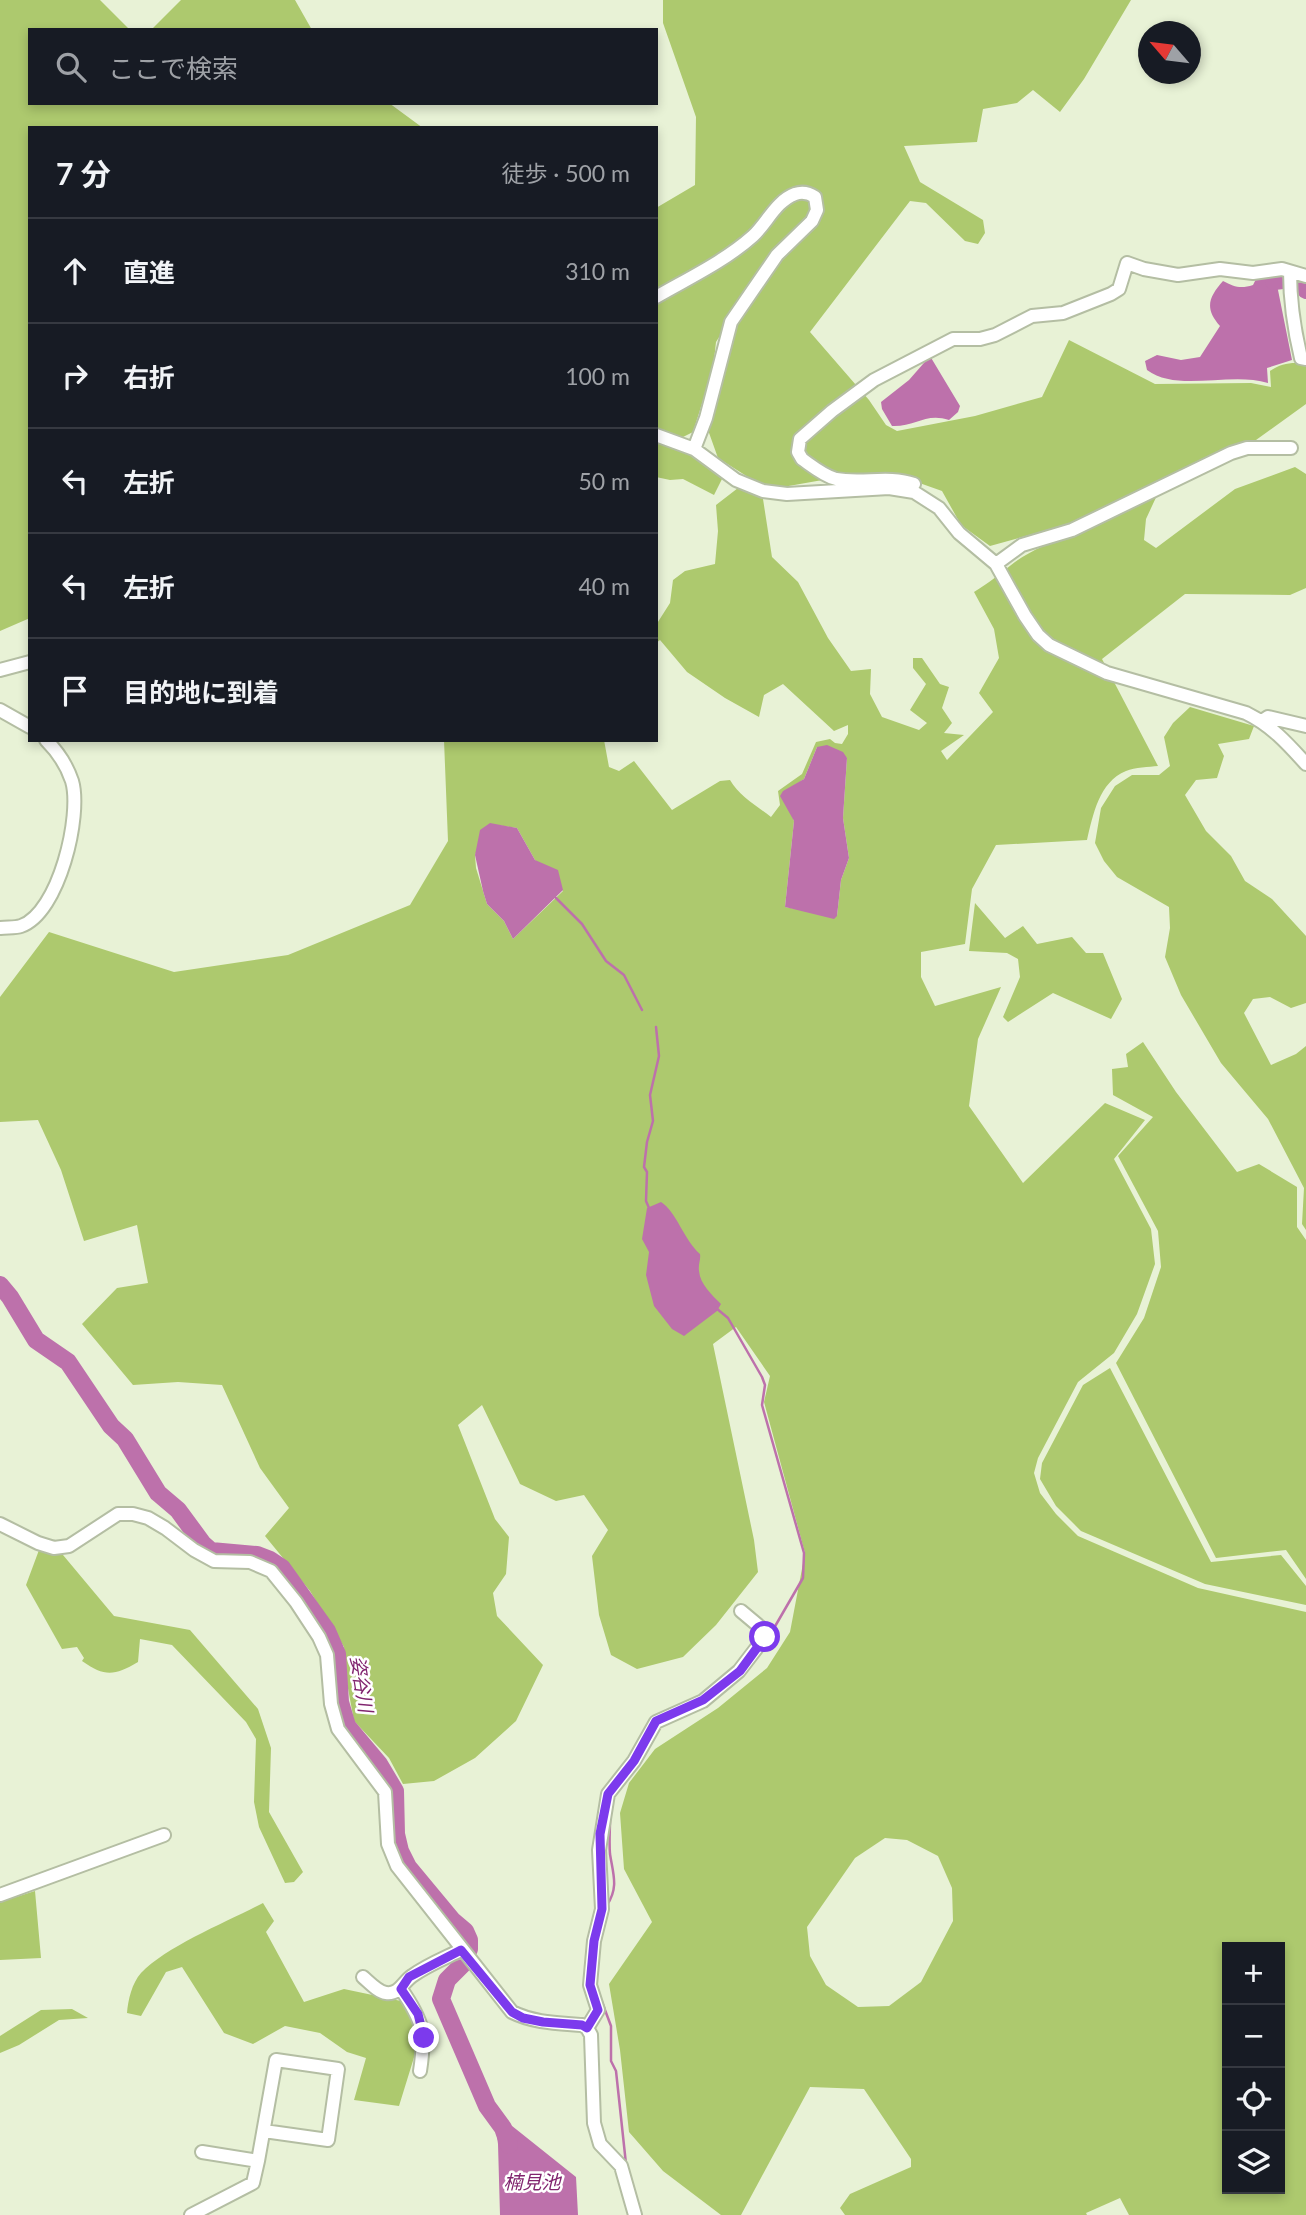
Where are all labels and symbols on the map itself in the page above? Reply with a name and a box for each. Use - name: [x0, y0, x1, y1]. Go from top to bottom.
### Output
- north arrow: [1138, 21, 1201, 84]
- route start: [749, 1621, 780, 1652]
- water label: 姿谷川: [347, 1654, 379, 1716]
- route end: [408, 2022, 439, 2053]
- water label: 楠見池: [503, 2170, 562, 2193]

